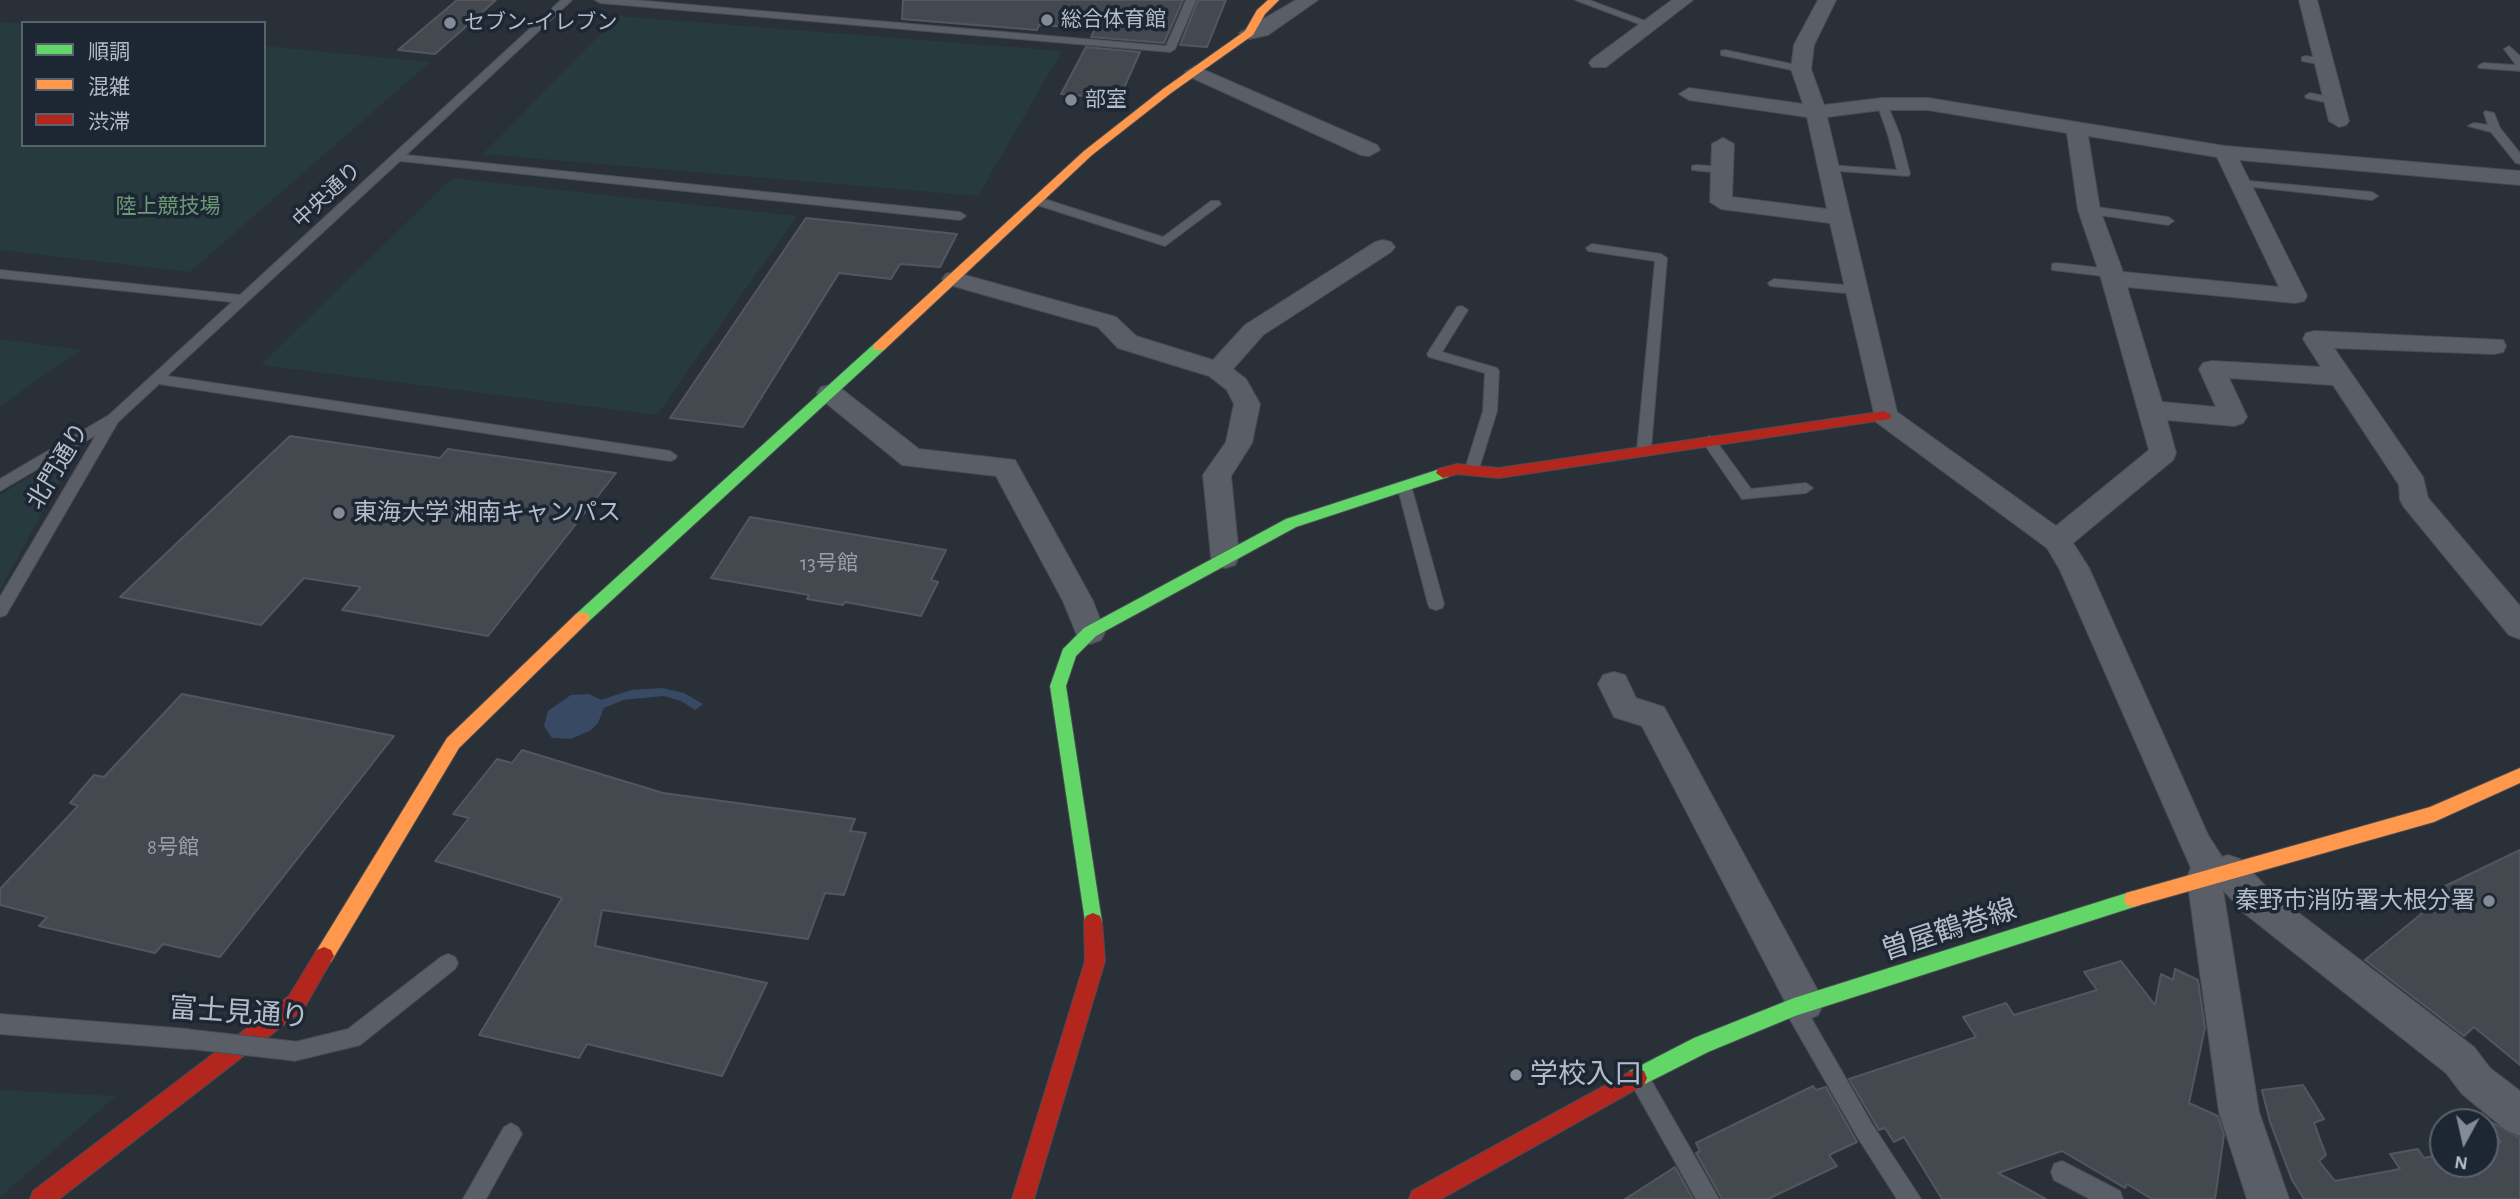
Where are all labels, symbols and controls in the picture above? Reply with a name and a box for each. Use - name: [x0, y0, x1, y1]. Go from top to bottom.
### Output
- place label: 総合体育館: [1061, 7, 1166, 33]
- place label: セブン-イレブン: [464, 10, 617, 36]
- marker: 総合体育館: [1039, 12, 1055, 28]
- marker: セブン-イレブン: [442, 15, 458, 31]
- legend: [21, 21, 266, 147]
- text: 順調: [88, 42, 130, 63]
- text: 混雑: [88, 77, 130, 98]
- place label: 部室: [1085, 87, 1127, 113]
- marker: 部室: [1063, 92, 1079, 108]
- text: 渋滞: [88, 112, 130, 133]
- street label: 中央通り: [288, 157, 366, 233]
- park label: 陸上競技場: [116, 194, 220, 220]
- street label: 北門通り: [21, 417, 95, 515]
- place label: 東海大学 湘南キャンパス: [353, 499, 621, 527]
- marker: 東海大学 湘南キャンパス: [331, 505, 347, 521]
- house number: 13号館: [800, 551, 858, 577]
- house number: 8号館: [147, 835, 199, 861]
- place label: 秦野市消防署大根分署: [2235, 887, 2475, 915]
- street label: 曽屋鶴巻線: [1877, 892, 2021, 968]
- marker: 秦野市消防署大根分署: [2481, 893, 2497, 909]
- street label: 富士見通り: [168, 991, 310, 1035]
- place label: 学校入口: [1530, 1058, 1642, 1092]
- marker: 学校入口: [1508, 1067, 1524, 1083]
- north arrow: [2429, 1108, 2499, 1178]
- text: N: [2453, 1152, 2469, 1173]

